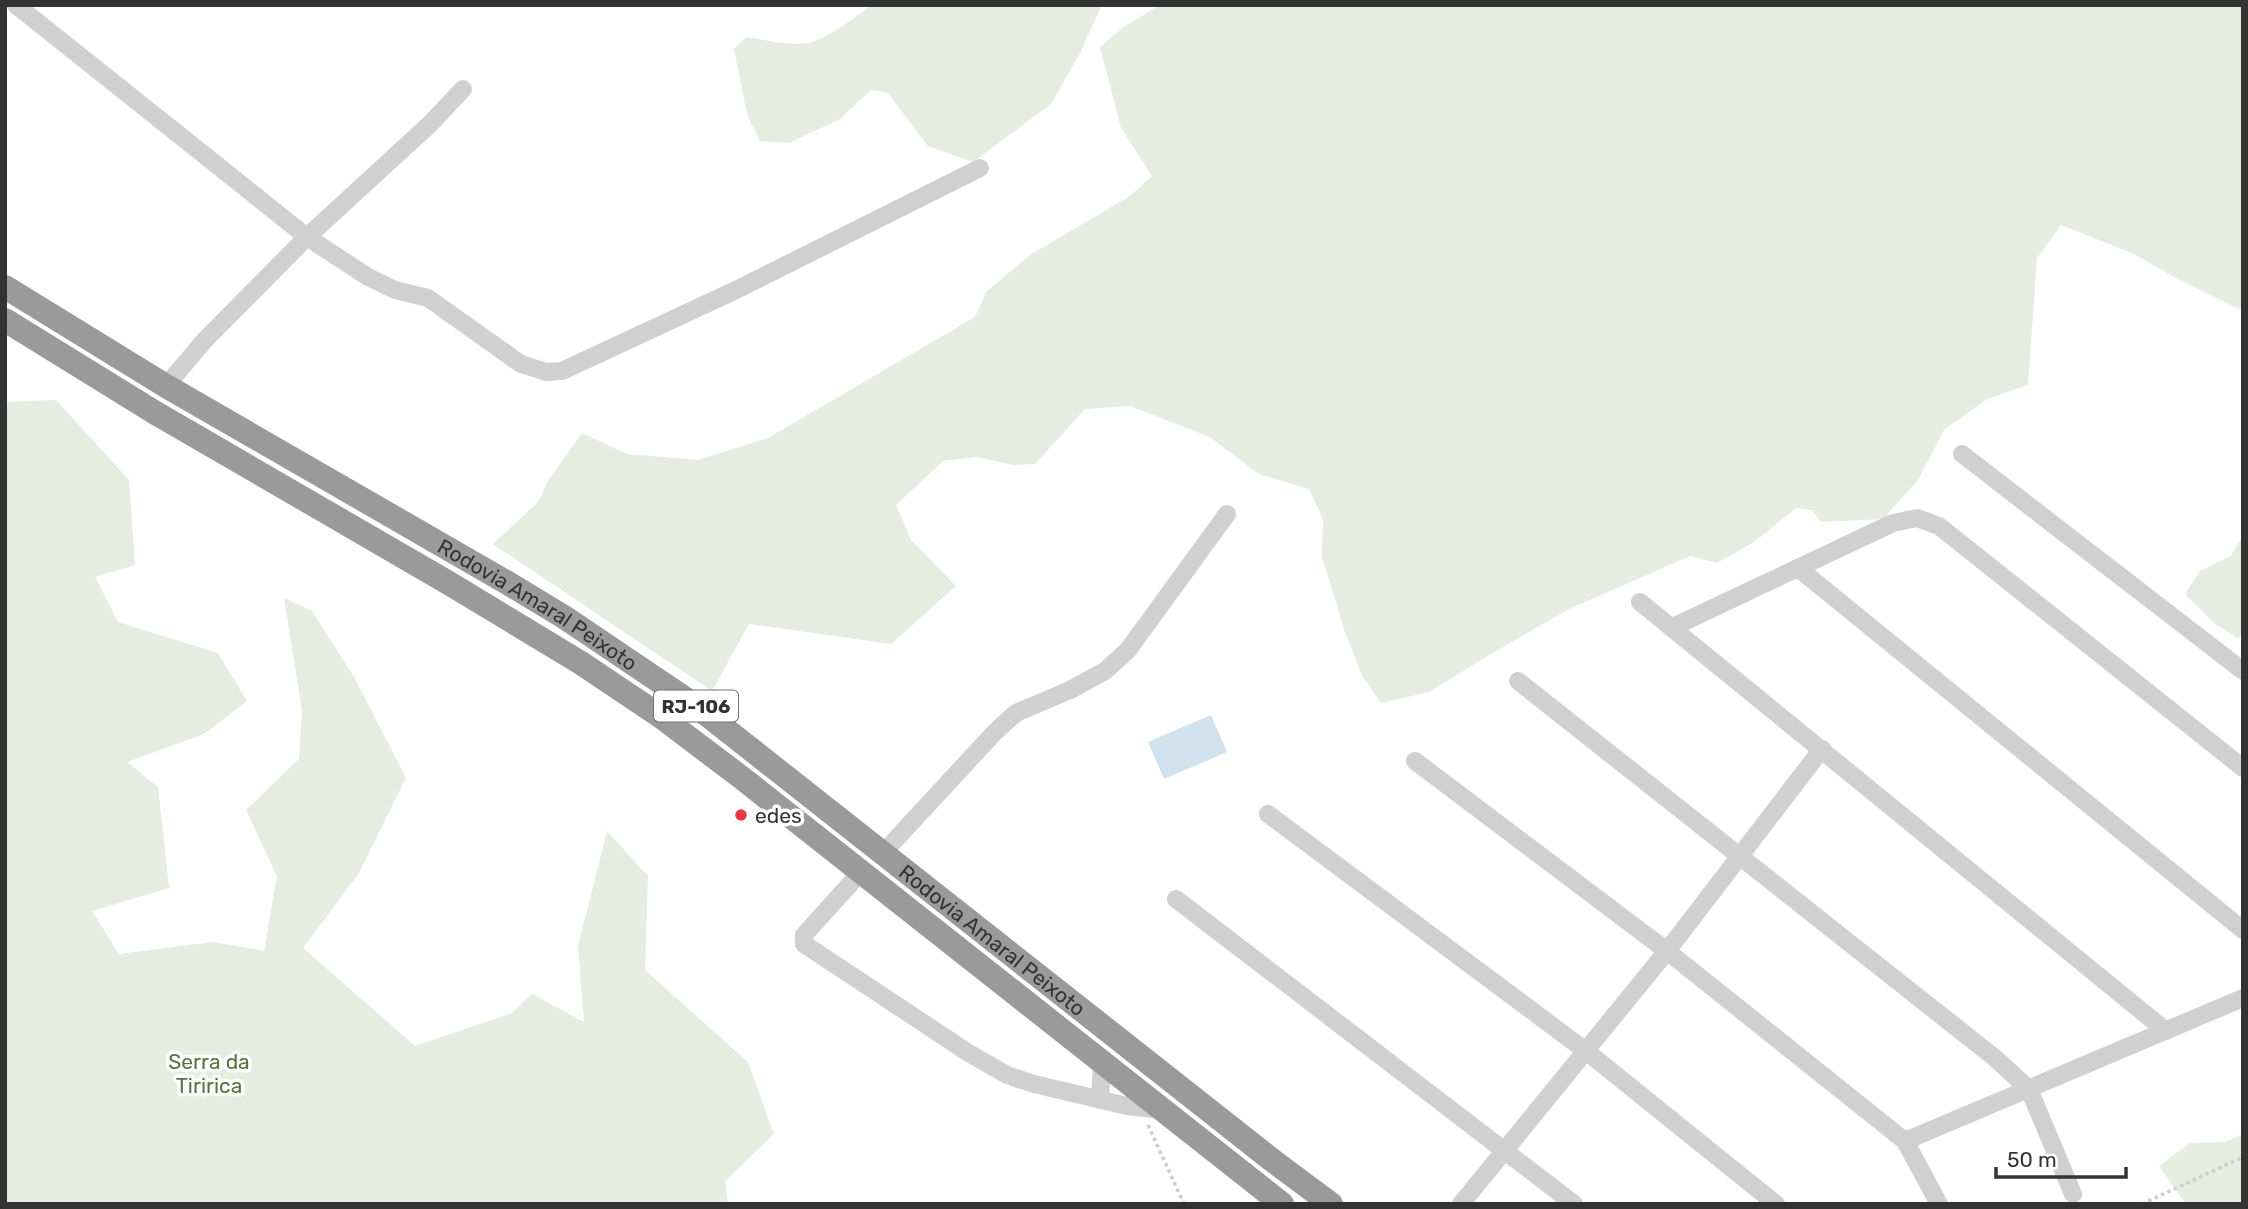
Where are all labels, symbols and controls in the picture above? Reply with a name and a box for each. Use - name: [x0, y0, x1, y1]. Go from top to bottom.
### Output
- street label: Rodovia Amaral Peixoto: [433, 533, 642, 675]
- road number: RJ-106: [654, 691, 738, 722]
- place label: edes: [755, 803, 802, 828]
- marker: edes: [733, 807, 749, 823]
- street label: Rodovia Amaral Peixoto: [894, 859, 1091, 1021]
- park label: Serra da Tiririca: [168, 1049, 250, 1098]
- scale bar: [1996, 1136, 2126, 1180]
- text: 50 m: [2007, 1147, 2057, 1172]

